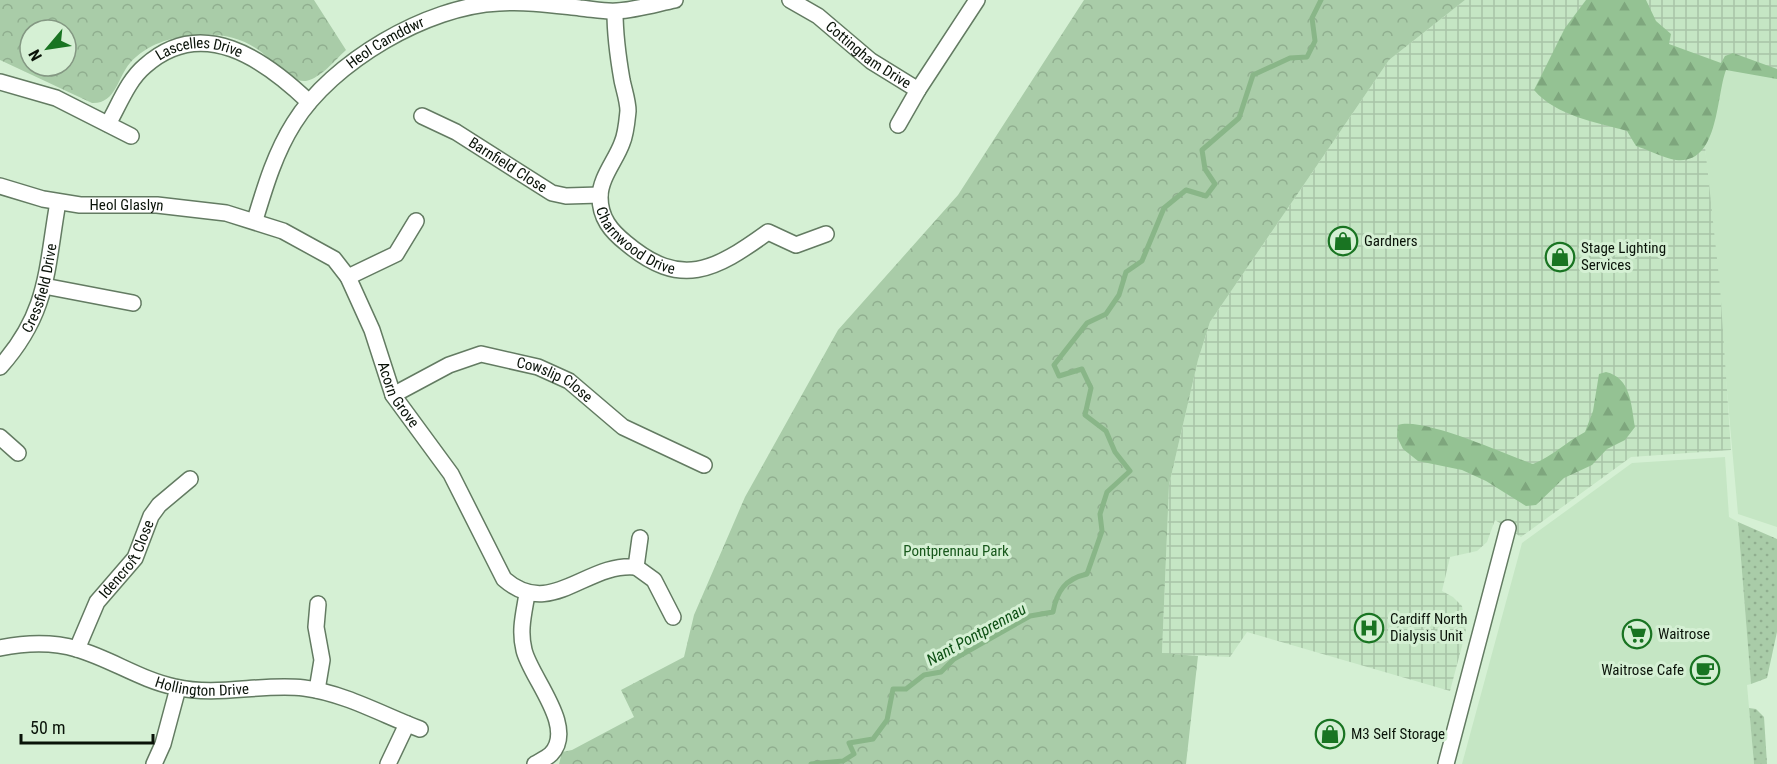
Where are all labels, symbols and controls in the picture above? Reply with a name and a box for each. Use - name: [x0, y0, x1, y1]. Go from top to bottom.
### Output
- street label: Heol Camddwr: [343, 13, 427, 72]
- street label: Cottingham Drive: [822, 17, 914, 92]
- north arrow: [18, 18, 78, 78]
- street label: Lascelles Drive: [152, 34, 246, 64]
- text: N: [25, 46, 46, 64]
- street label: Barnfield Close: [465, 133, 550, 196]
- street label: Heol Glaslyn: [90, 196, 165, 215]
- street label: Charnwood Drive: [592, 205, 677, 278]
- shop icon: Gardners: [1327, 225, 1359, 257]
- place label: Gardners: [1364, 232, 1418, 250]
- place label: Stage Lighting Services: [1581, 239, 1666, 274]
- shop icon: Stage Lighting Services: [1544, 241, 1576, 273]
- street label: Cressfield Drive: [18, 242, 60, 336]
- street label: Cowslip Close: [515, 353, 596, 406]
- street label: Acorn Grove: [374, 360, 423, 431]
- street label: Idencroft Close: [95, 517, 158, 602]
- park label: Pontprennau Park: [903, 542, 1009, 560]
- water label: Nant Pontprennau: [923, 599, 1030, 670]
- place label: Cardiff North Dialysis Unit: [1390, 610, 1467, 645]
- hospital icon: Cardiff North Dialysis Unit: [1353, 612, 1385, 644]
- supermarket icon: Waitrose: [1621, 618, 1653, 650]
- place label: Waitrose: [1658, 625, 1710, 643]
- cafe icon: Waitrose Cafe: [1689, 654, 1721, 686]
- place label: Waitrose Cafe: [1601, 661, 1684, 679]
- street label: Hollington Drive: [153, 673, 250, 700]
- scale bar: [21, 707, 153, 745]
- text: 50 m: [30, 717, 65, 738]
- shop icon: M3 Self Storage: [1314, 718, 1346, 750]
- place label: M3 Self Storage: [1351, 725, 1445, 743]

